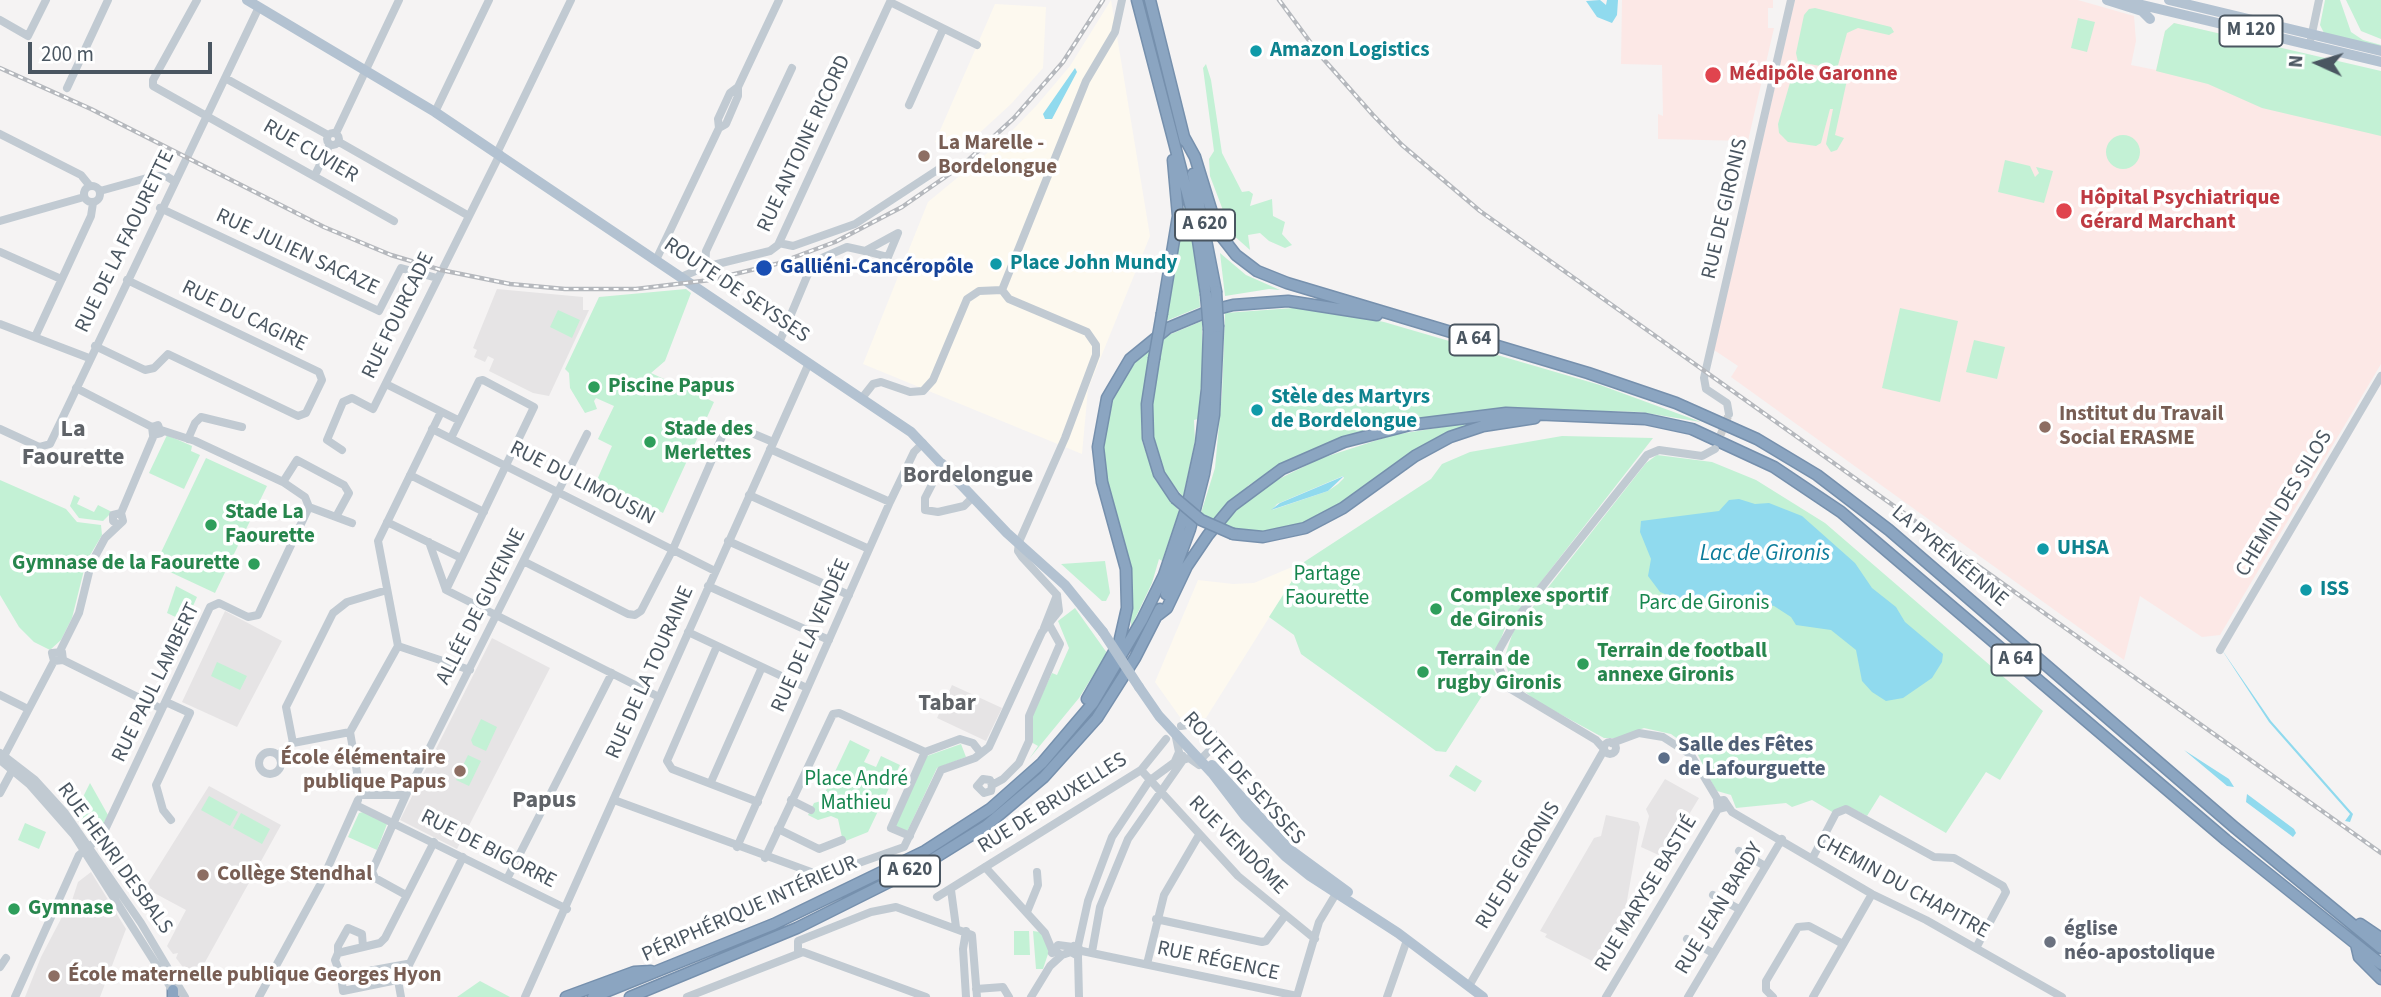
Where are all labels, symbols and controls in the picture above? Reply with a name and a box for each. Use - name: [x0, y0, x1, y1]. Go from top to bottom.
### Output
- road number: M 120: [2220, 16, 2282, 46]
- scale bar: [32, 28, 215, 72]
- north arrow: [2283, 28, 2353, 98]
- place label: Amazon Logistics: [1270, 38, 1430, 64]
- text: 200 m: [41, 39, 94, 69]
- marker: Amazon Logistics: [1248, 43, 1264, 59]
- street label: RUE ANTOINE RICORD: [753, 51, 857, 237]
- text: N: [2283, 54, 2310, 69]
- place label: Médipôle Garonne: [1729, 62, 1898, 88]
- marker: Médipôle Garonne: [1703, 65, 1723, 85]
- street label: RUE CUVIER: [258, 115, 362, 189]
- place label: La Marelle - Bordelongue: [938, 131, 1057, 181]
- street label: RUE DE GIRONIS: [1698, 136, 1754, 282]
- street label: RUE DE LA FAOURETTE: [71, 147, 181, 337]
- marker: La Marelle - Bordelongue: [916, 148, 932, 164]
- place label: Hôpital Psychiatrique Gérard Marchant: [2080, 186, 2280, 236]
- marker: Hôpital Psychiatrique Gérard Marchant: [2054, 201, 2074, 221]
- street label: RUE JULIEN SACAZE: [211, 204, 383, 302]
- road number: A 620: [1175, 210, 1235, 241]
- street label: ROUTE DE SEYSSES: [658, 233, 814, 349]
- street label: RUE FOURCADE: [357, 249, 441, 383]
- place label: Place John Mundy: [1010, 251, 1177, 277]
- place label: Galliéni-Cancéropôle: [780, 255, 974, 281]
- marker: Place John Mundy: [988, 256, 1004, 272]
- marker: Galliéni-Cancéropôle: [754, 258, 774, 278]
- street label: RUE DU CAGIRE: [177, 276, 311, 358]
- road number: A 64: [1450, 324, 1498, 356]
- place label: Piscine Papus: [608, 374, 734, 400]
- marker: Piscine Papus: [586, 379, 602, 395]
- place label: Stèle des Martyrs de Bordelongue: [1271, 385, 1430, 435]
- marker: Stèle des Martyrs de Bordelongue: [1249, 402, 1265, 418]
- place label: Institut du Travail Social ERASME: [2059, 402, 2223, 452]
- district label: La Faourette: [22, 417, 124, 473]
- place label: Stade des Merlettes: [664, 417, 753, 467]
- marker: Institut du Travail Social ERASME: [2037, 419, 2053, 435]
- street label: CHEMIN DES SILOS: [2231, 426, 2339, 582]
- marker: Stade des Merlettes: [642, 434, 658, 450]
- street label: RUE DU LIMOUSIN: [505, 436, 659, 532]
- district label: Bordelongue: [903, 463, 1033, 491]
- place label: Stade La Faourette: [225, 500, 315, 550]
- street label: LA PYRÉNÉENNE: [1886, 501, 2012, 613]
- marker: Stade La Faourette: [203, 517, 219, 533]
- street label: ALLÉE DE GUYENNE: [432, 525, 532, 689]
- place label: UHSA: [2057, 536, 2109, 562]
- water label: Lac de Gironis: [1700, 541, 1830, 569]
- marker: UHSA: [2035, 541, 2051, 557]
- place label: Gymnase de la Faourette: [12, 551, 240, 577]
- street label: RUE DE LA VENDÉE: [767, 555, 857, 717]
- marker: Gymnase de la Faourette: [246, 556, 262, 572]
- park label: Partage Faourette: [1285, 562, 1369, 612]
- place label: ISS: [2320, 577, 2349, 603]
- marker: ISS: [2298, 582, 2314, 598]
- street label: RUE DE LA TOURAINE: [602, 583, 700, 763]
- place label: Complexe sportif de Gironis: [1450, 584, 1608, 634]
- park label: Parc de Gironis: [1639, 591, 1769, 617]
- street label: RUE PAUL LAMBERT: [108, 599, 206, 767]
- marker: Complexe sportif de Gironis: [1428, 601, 1444, 617]
- place label: Terrain de football annexe Gironis: [1597, 639, 1767, 689]
- road number: A 64: [1992, 645, 2040, 676]
- place label: Terrain de rugby Gironis: [1437, 647, 1562, 697]
- marker: Terrain de football annexe Gironis: [1575, 656, 1591, 672]
- marker: Terrain de rugby Gironis: [1415, 664, 1431, 680]
- district label: Tabar: [918, 691, 976, 719]
- street label: ROUTE DE SEYSSES: [1177, 707, 1309, 851]
- place label: Salle des Fêtes de Lafourguette: [1678, 733, 1826, 783]
- place label: École élémentaire publique Papus: [281, 746, 446, 796]
- street label: RUE DE BRUXELLES: [974, 748, 1132, 860]
- marker: Salle des Fêtes de Lafourguette: [1656, 750, 1672, 766]
- marker: École élémentaire publique Papus: [452, 763, 468, 779]
- park label: Place André Mathieu: [804, 767, 908, 817]
- street label: RUE HENRI DESBALS: [51, 779, 177, 939]
- district label: Papus: [512, 788, 576, 816]
- street label: RUE VENDÔME: [1182, 791, 1292, 901]
- street label: RUE DE GIRONIS: [1471, 798, 1567, 934]
- street label: RUE DE BIGORRE: [416, 805, 560, 895]
- street label: RUE MARYSE BASTIÉ: [1590, 811, 1704, 977]
- street label: CHEMIN DU CHAPITRE: [1811, 829, 1993, 945]
- street label: RUE JEAN BARDY: [1671, 839, 1769, 979]
- street label: PÉRIPHÉRIQUE INTÉRIEUR: [639, 851, 861, 969]
- road number: A 620: [880, 856, 940, 886]
- place label: Collège Stendhal: [217, 862, 372, 888]
- marker: Collège Stendhal: [195, 867, 211, 883]
- place label: Gymnase: [28, 896, 114, 922]
- marker: Gymnase: [6, 901, 22, 917]
- place label: église néo-apostolique: [2064, 917, 2215, 967]
- marker: église néo-apostolique: [2042, 934, 2058, 950]
- street label: RUE RÉGENCE: [1155, 937, 1281, 987]
- place label: École maternelle publique Georges Hyon: [68, 963, 442, 989]
- marker: École maternelle publique Georges Hyon: [46, 968, 62, 984]

